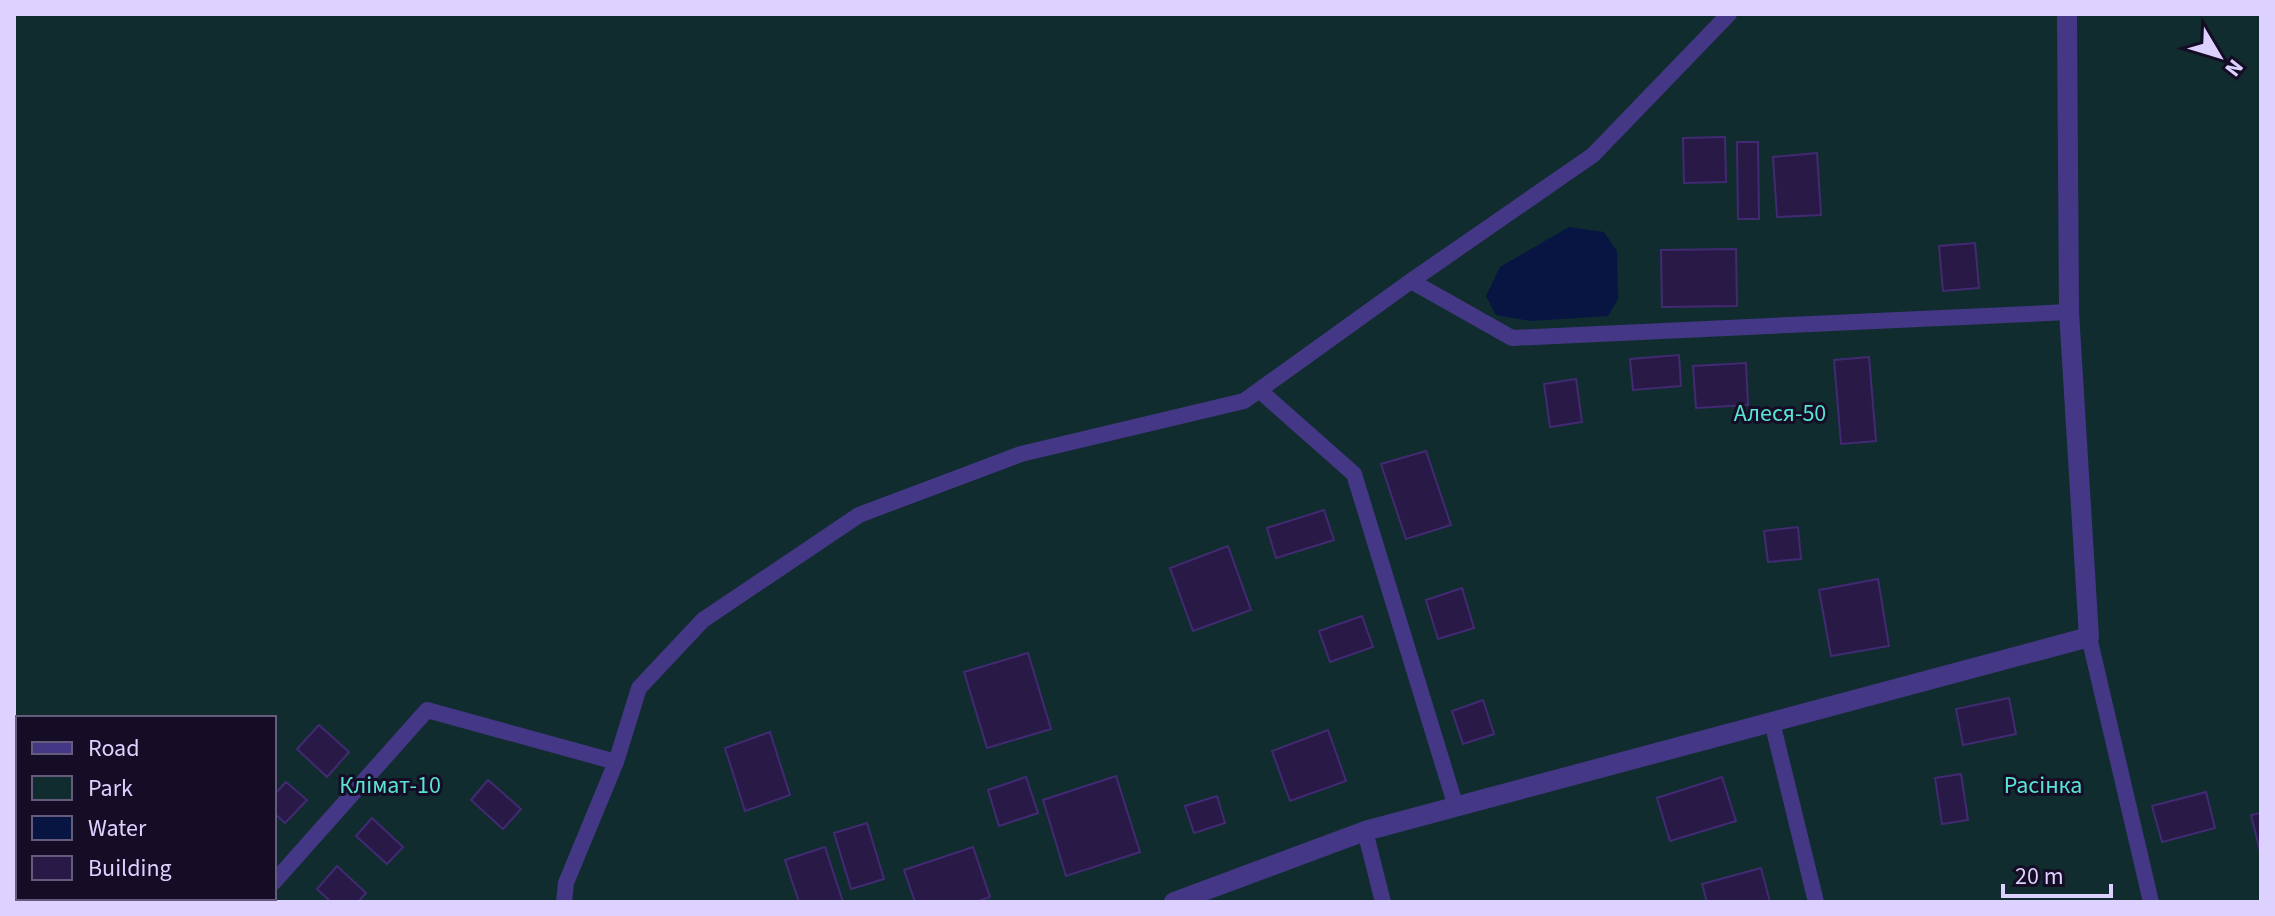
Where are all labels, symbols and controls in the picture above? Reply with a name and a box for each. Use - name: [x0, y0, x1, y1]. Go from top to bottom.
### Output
- north arrow: [2179, 16, 2259, 96]
- text: N: [2217, 52, 2251, 83]
- park label: Алеся-50: [1734, 396, 1826, 431]
- legend: [16, 716, 276, 900]
- text: Road: [88, 731, 140, 766]
- park label: Клімат-10: [339, 768, 441, 803]
- park label: Расінка: [2004, 768, 2082, 803]
- text: Park: [88, 771, 133, 806]
- text: Water: [88, 811, 147, 846]
- scale bar: [2003, 848, 2111, 898]
- text: Building: [88, 851, 172, 886]
- text: 20 m: [2015, 859, 2064, 894]

